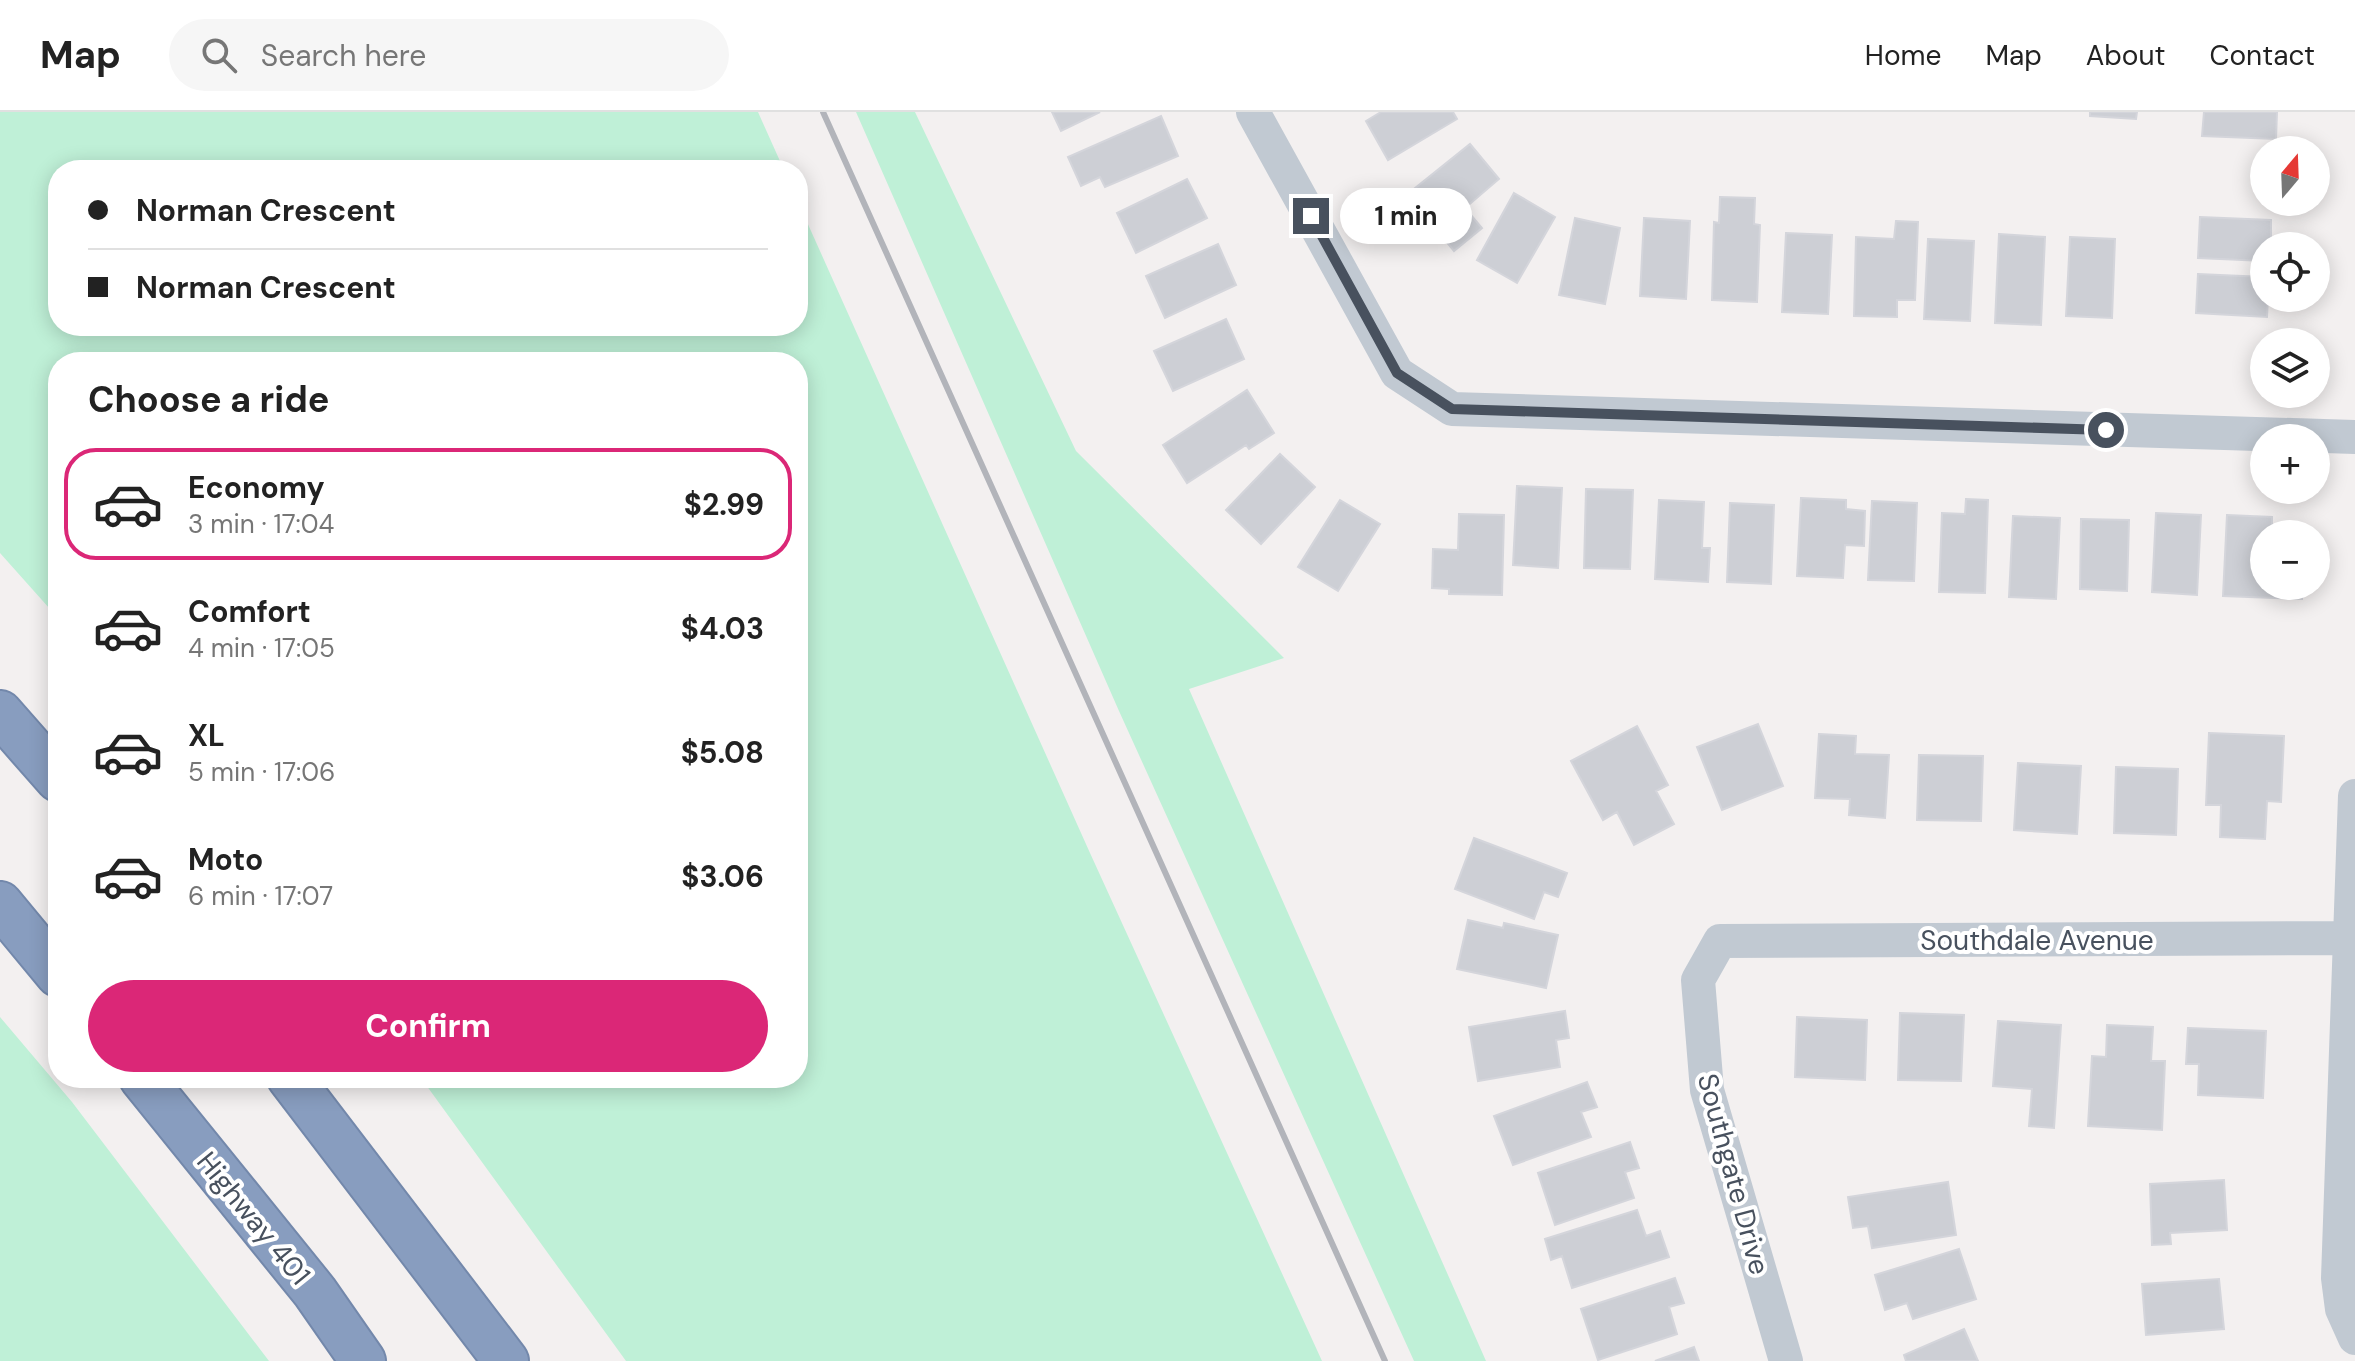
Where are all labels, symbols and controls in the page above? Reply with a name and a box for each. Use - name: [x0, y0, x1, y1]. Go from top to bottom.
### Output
- search box: [169, 19, 729, 91]
- text: Map: [40, 30, 121, 80]
- icon: search: [197, 33, 241, 77]
- text: Search here: [261, 36, 426, 75]
- text: Home: [1865, 37, 1941, 74]
- text: Map: [1985, 37, 2042, 74]
- text: About: [2086, 37, 2165, 74]
- text: Contact: [2209, 37, 2315, 74]
- north arrow: [2250, 136, 2330, 216]
- map controls: [2250, 136, 2330, 600]
- callout: 1 min: [1339, 188, 1471, 244]
- text: Norman Crescent: [136, 191, 396, 230]
- route end: [1293, 198, 1329, 234]
- text: 1 min: [1374, 199, 1438, 233]
- button: locate: [2250, 232, 2330, 312]
- text: Norman Crescent: [136, 268, 396, 307]
- button: layers: [2250, 328, 2330, 408]
- text: Choose a ride: [88, 376, 329, 423]
- route start: [2088, 412, 2124, 448]
- button: +: [2250, 424, 2330, 504]
- icon: car: [92, 468, 164, 540]
- text: Economy: [188, 468, 325, 507]
- text: $2.99: [684, 485, 764, 524]
- text: 3 min · 17:04: [188, 507, 334, 541]
- button: −: [2250, 520, 2330, 600]
- icon: car: [92, 592, 164, 664]
- text: Comfort: [188, 592, 311, 631]
- text: $4.03: [681, 609, 764, 648]
- text: 4 min · 17:05: [188, 631, 335, 665]
- icon: car: [92, 716, 164, 788]
- text: XL: [188, 716, 225, 755]
- text: $5.08: [681, 733, 764, 772]
- text: 5 min · 17:06: [188, 755, 335, 789]
- icon: car: [92, 840, 164, 912]
- text: Moto: [188, 840, 263, 879]
- text: $3.06: [681, 857, 764, 896]
- text: 6 min · 17:07: [188, 879, 333, 913]
- street label: Southdale Avenue: [1920, 922, 2154, 959]
- button: Confirm: [88, 980, 768, 1072]
- street label: Southgate Drive: [1689, 1070, 1778, 1279]
- street label: Highway 401: [189, 1144, 319, 1293]

